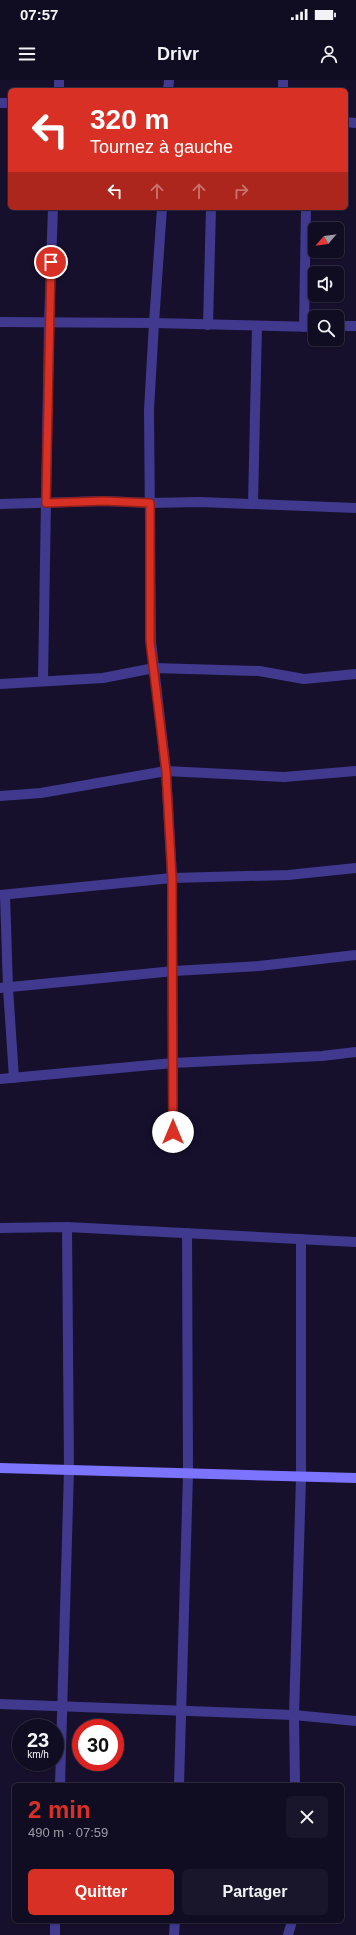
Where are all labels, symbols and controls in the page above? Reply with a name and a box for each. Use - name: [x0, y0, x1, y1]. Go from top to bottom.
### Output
- text: 07:57: [20, 6, 58, 23]
- icon: menu: [16, 43, 38, 65]
- icon: person: [318, 43, 340, 65]
- text: Drivr: [157, 44, 199, 64]
- icon: left: [24, 104, 76, 156]
- text: 320 m: [90, 104, 169, 135]
- text: Tournez à gauche: [90, 137, 233, 157]
- icon: left: [104, 180, 126, 202]
- icon: ahead: [146, 180, 168, 202]
- icon: ahead: [188, 180, 210, 202]
- icon: right: [230, 180, 252, 202]
- north arrow: [308, 222, 344, 258]
- map controls: [308, 222, 344, 346]
- pin: [34, 245, 68, 279]
- icon: arrive: [40, 251, 62, 273]
- button: sound: [308, 266, 344, 302]
- button: search: [308, 310, 344, 346]
- position arrow: [152, 1111, 194, 1153]
- speed limit sign: 30: [72, 1719, 124, 1771]
- text: 23: [27, 1729, 49, 1751]
- text: km/h: [27, 1749, 49, 1760]
- text: 2 min: [28, 1796, 91, 1823]
- button: close: [286, 1796, 328, 1838]
- text: 490 m · 07:59: [28, 1825, 108, 1840]
- button: Quitter: [28, 1869, 174, 1915]
- button: Partager: [182, 1869, 328, 1915]

